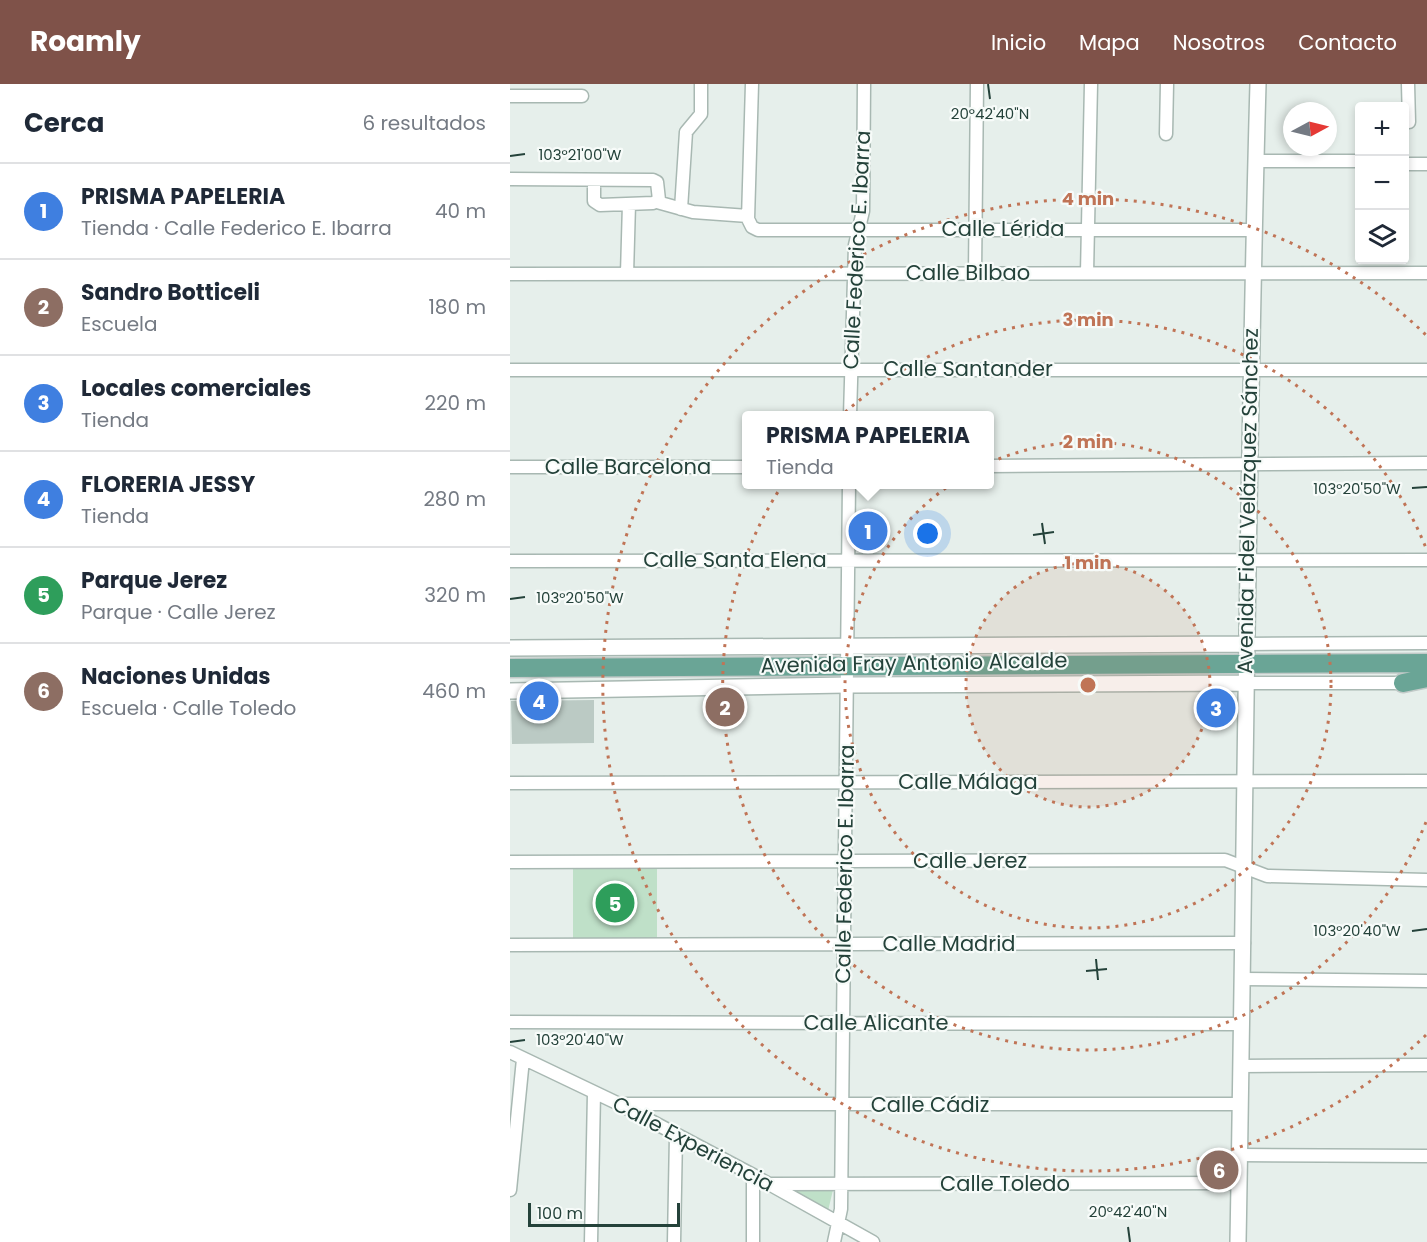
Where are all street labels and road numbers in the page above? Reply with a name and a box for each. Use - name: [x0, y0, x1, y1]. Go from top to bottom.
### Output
- street label: Calle Federico E. Ibarra: [836, 130, 877, 370]
- street label: Calle Lérida: [942, 214, 1064, 243]
- street label: Calle Bilbao: [906, 258, 1030, 287]
- street label: Avenida Fidel Velázquez Sánchez: [1230, 328, 1265, 674]
- street label: Calle Santander: [883, 354, 1053, 383]
- street label: Calle Barcelona: [545, 452, 711, 481]
- street label: Calle Santa Elena: [643, 545, 827, 574]
- street label: Avenida Fray Antonio Alcalde: [760, 645, 1068, 680]
- street label: Calle Federico E. Ibarra: [828, 744, 861, 984]
- street label: Calle Málaga: [898, 767, 1038, 796]
- street label: Calle Jerez: [913, 846, 1027, 875]
- street label: Calle Madrid: [882, 929, 1016, 958]
- street label: Calle Alicante: [804, 1008, 948, 1037]
- street label: Calle Experiencia: [607, 1089, 779, 1198]
- street label: Calle Cádiz: [871, 1090, 989, 1119]
- street label: Calle Toledo: [940, 1169, 1070, 1198]

